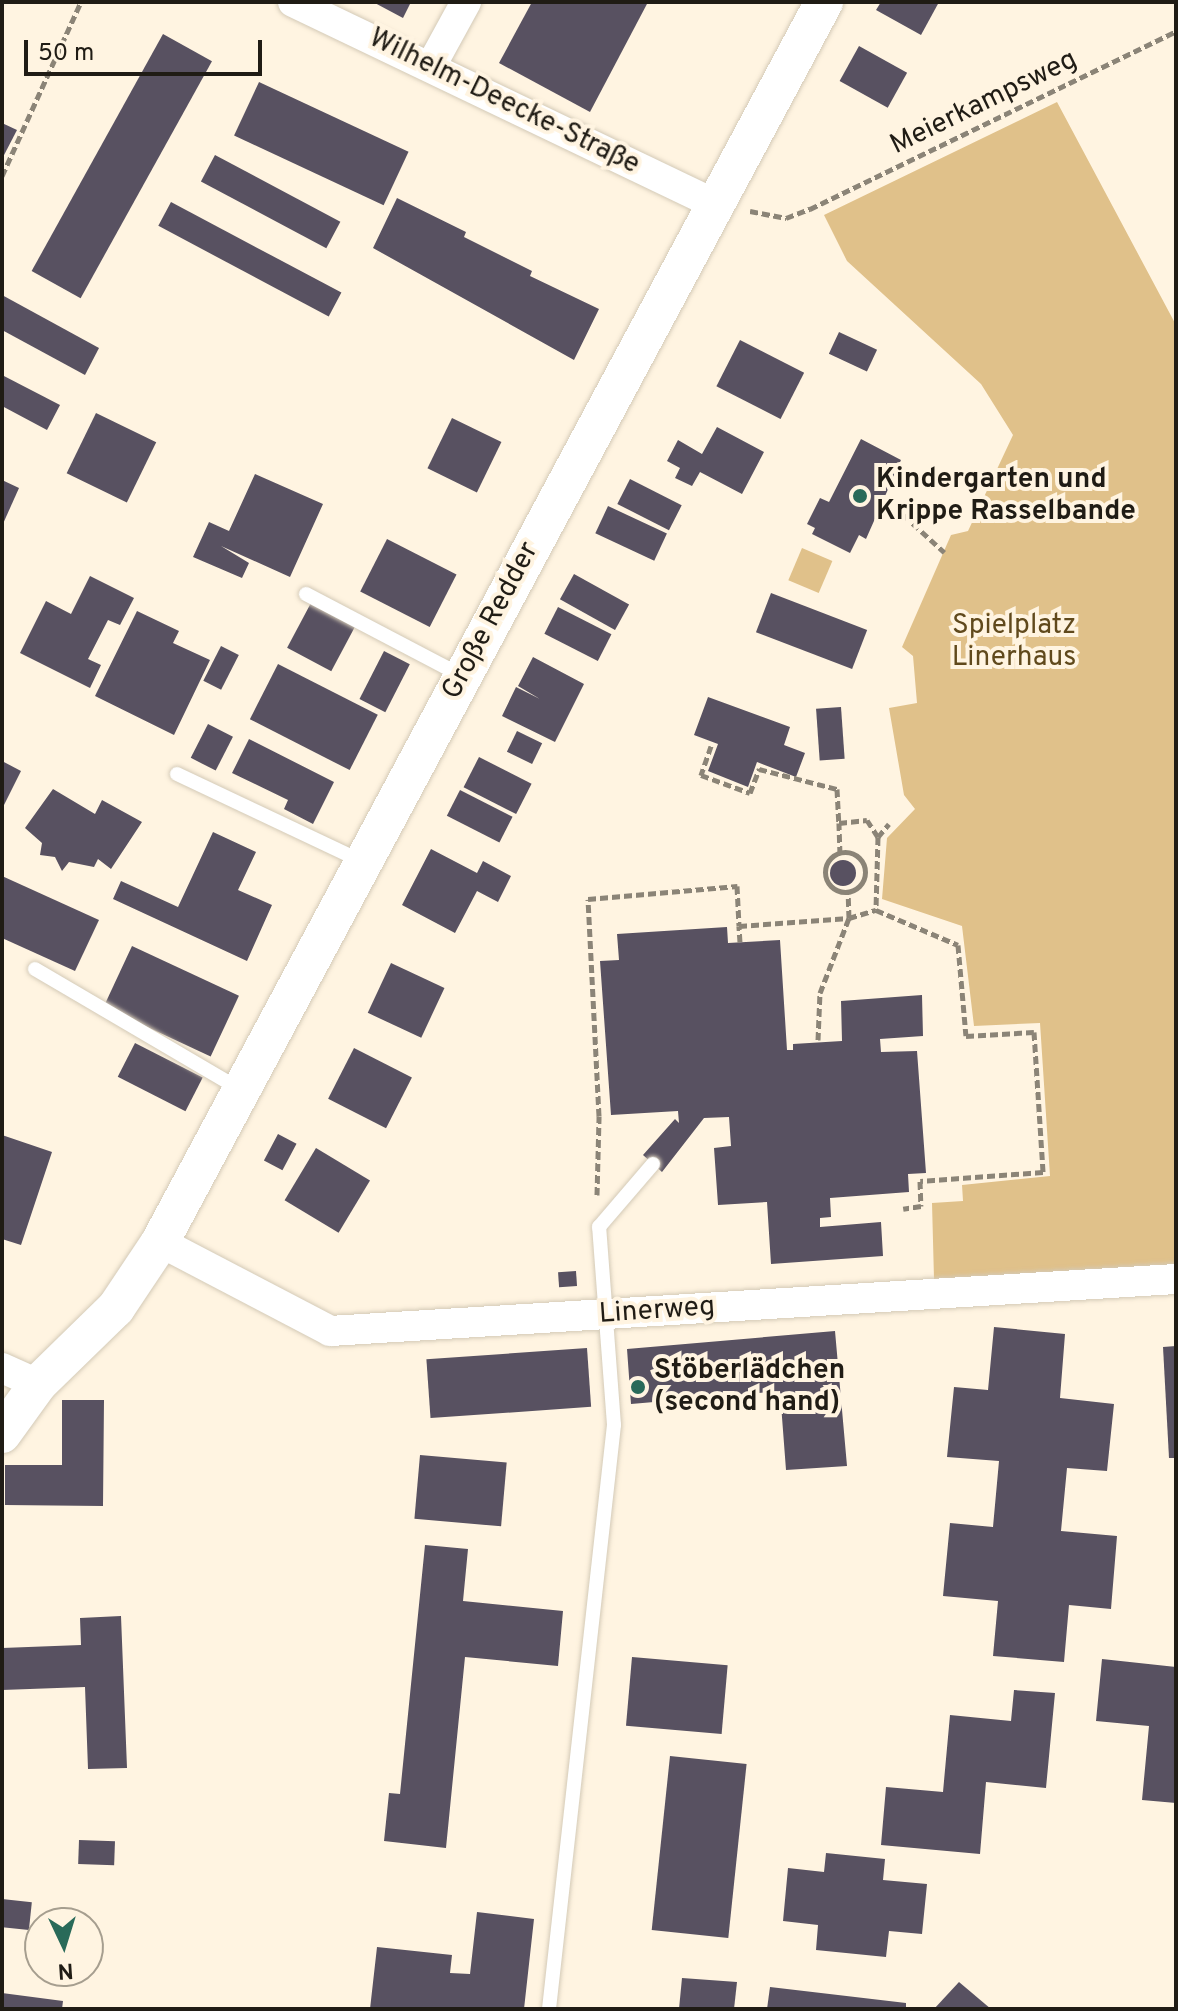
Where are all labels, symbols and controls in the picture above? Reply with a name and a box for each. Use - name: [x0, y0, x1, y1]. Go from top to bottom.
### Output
- street label: Wilhelm-Deecke-Straße: [363, 22, 645, 182]
- scale bar: [28, 24, 266, 74]
- text: 50 m: [38, 39, 94, 69]
- street label: Meierkampsweg: [885, 43, 1083, 163]
- place label: Kindergarten und Krippe Rasselbande: [876, 463, 1136, 529]
- marker: Kindergarten und Krippe Rasselbande: [851, 487, 869, 505]
- street label: Große Redder: [435, 537, 547, 705]
- park label: Spielplatz Linerhaus: [952, 609, 1076, 675]
- street label: Linerweg: [598, 1290, 716, 1332]
- place label: Stöberlädchen (second hand): [654, 1354, 845, 1420]
- marker: Stöberlädchen (second hand): [629, 1378, 647, 1396]
- north arrow: [24, 1907, 104, 1987]
- text: N: [57, 1955, 74, 1983]

